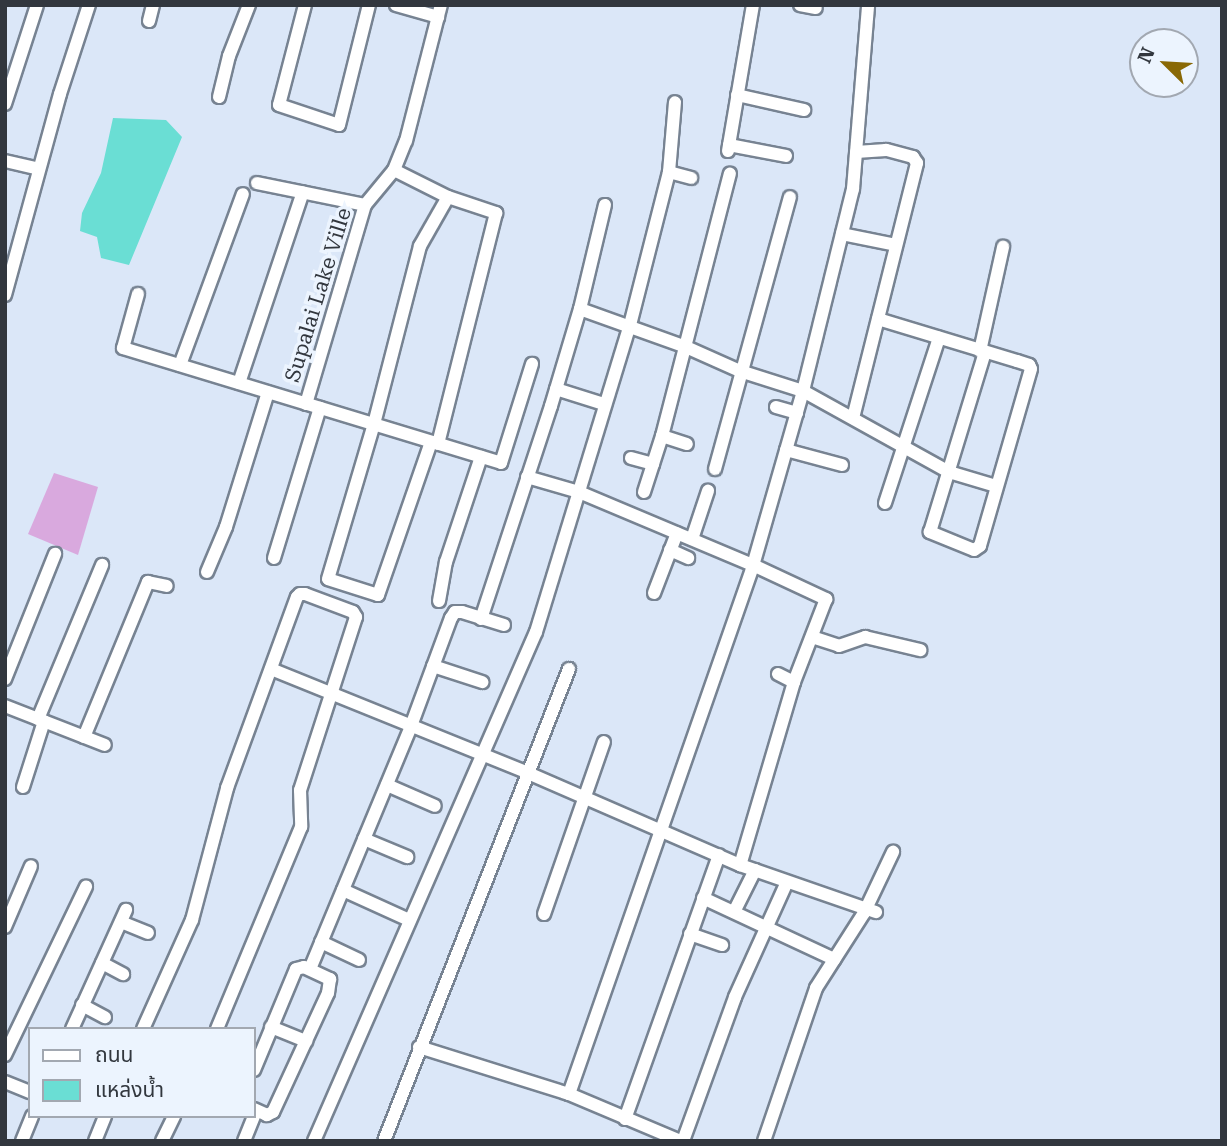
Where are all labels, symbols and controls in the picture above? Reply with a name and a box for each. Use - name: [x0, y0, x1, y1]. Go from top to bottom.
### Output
- north arrow: [1129, 28, 1199, 98]
- text: N: [1133, 44, 1160, 66]
- street label: Supalai Lake Ville: [279, 205, 357, 385]
- legend: [28, 1027, 256, 1118]
- text: ถนน: [95, 1043, 133, 1067]
- text: แหล่งน้ำ: [95, 1078, 164, 1102]

